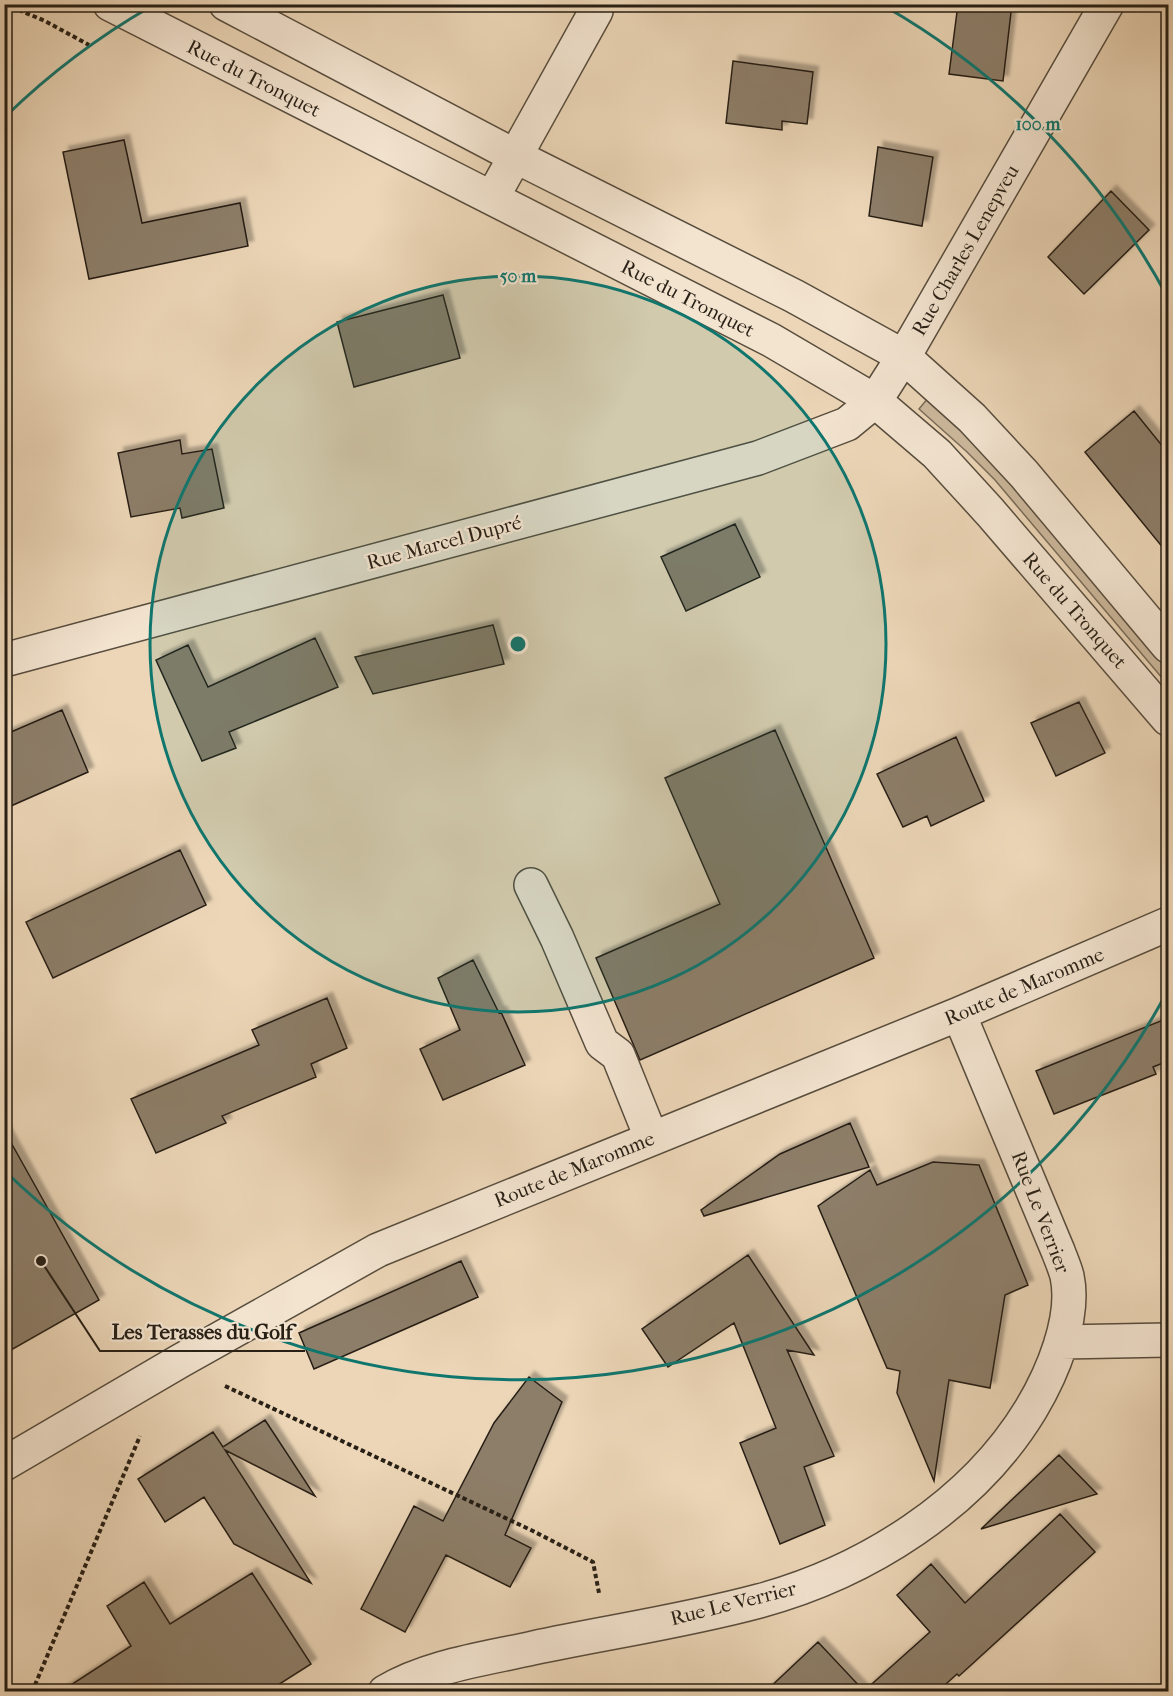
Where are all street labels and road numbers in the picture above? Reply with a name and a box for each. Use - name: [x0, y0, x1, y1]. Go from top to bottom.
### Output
- street label: Rue du Tronquet: [183, 35, 324, 122]
- street label: Rue Charles Lenepveu: [907, 160, 1024, 340]
- street label: Rue du Tronquet: [617, 255, 758, 342]
- street label: Rue Marcel Dupré: [364, 511, 524, 574]
- street label: Rue du Tronquet: [1018, 547, 1131, 673]
- street label: Route de Maromme: [941, 942, 1107, 1030]
- street label: Route de Maromme: [491, 1127, 658, 1212]
- street label: Rue Le Verrier: [1007, 1148, 1075, 1277]
- street label: Rue Le Verrier: [668, 1577, 799, 1630]

